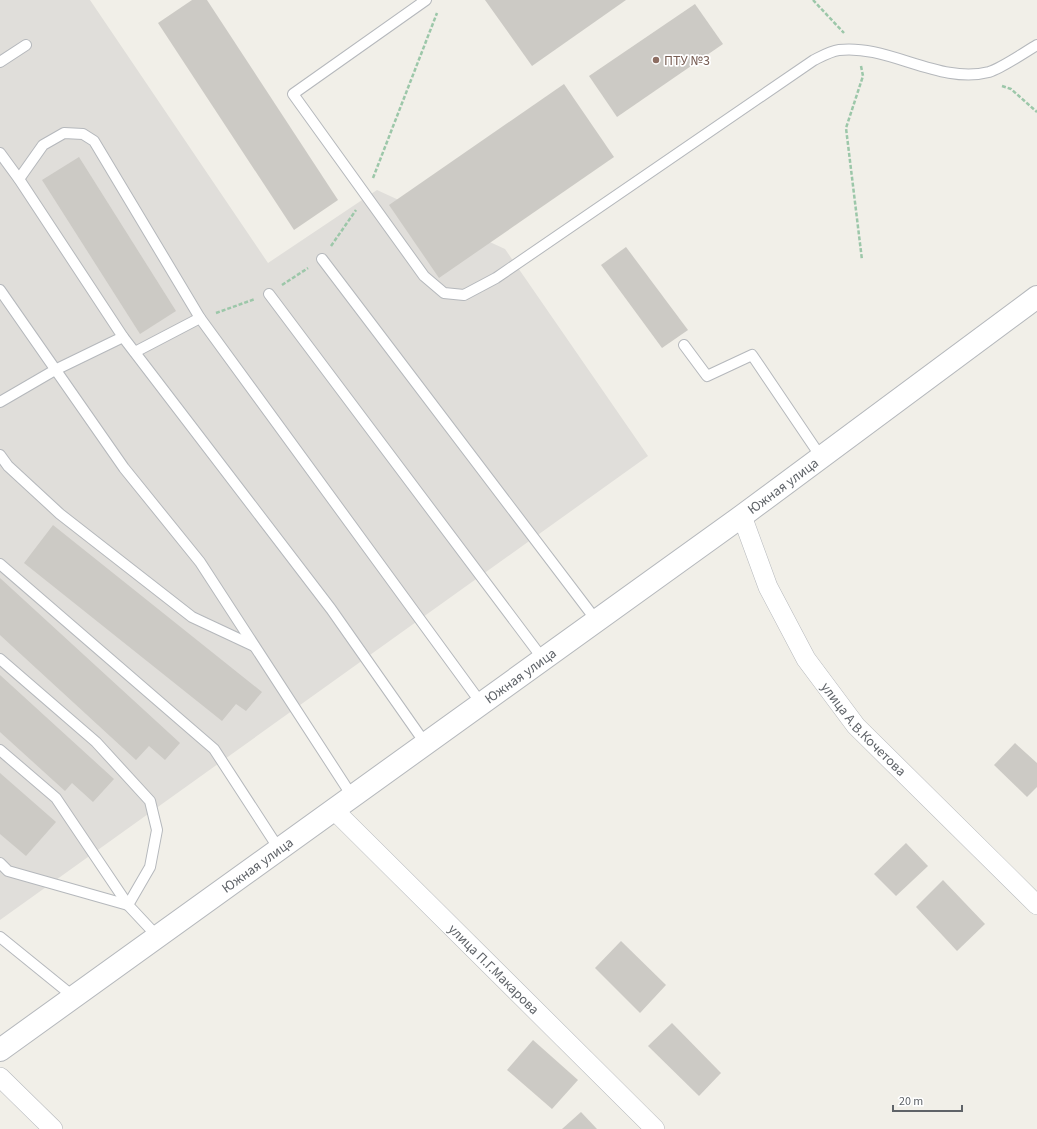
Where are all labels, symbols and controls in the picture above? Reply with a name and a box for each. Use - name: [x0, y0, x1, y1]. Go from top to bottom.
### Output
- place label: ПТУ №3: [664, 51, 710, 71]
- marker: ПТУ №3: [651, 55, 661, 65]
- street label: Южная улица: [744, 453, 823, 520]
- street label: Южная улица: [481, 644, 561, 709]
- street label: улица А.В.Кочетова: [816, 678, 910, 781]
- street label: Южная улица: [218, 833, 298, 898]
- street label: улица П.Г.Макарова: [443, 920, 543, 1020]
- scale bar: [893, 1087, 962, 1113]
- text: 20 m: [899, 1093, 923, 1110]

